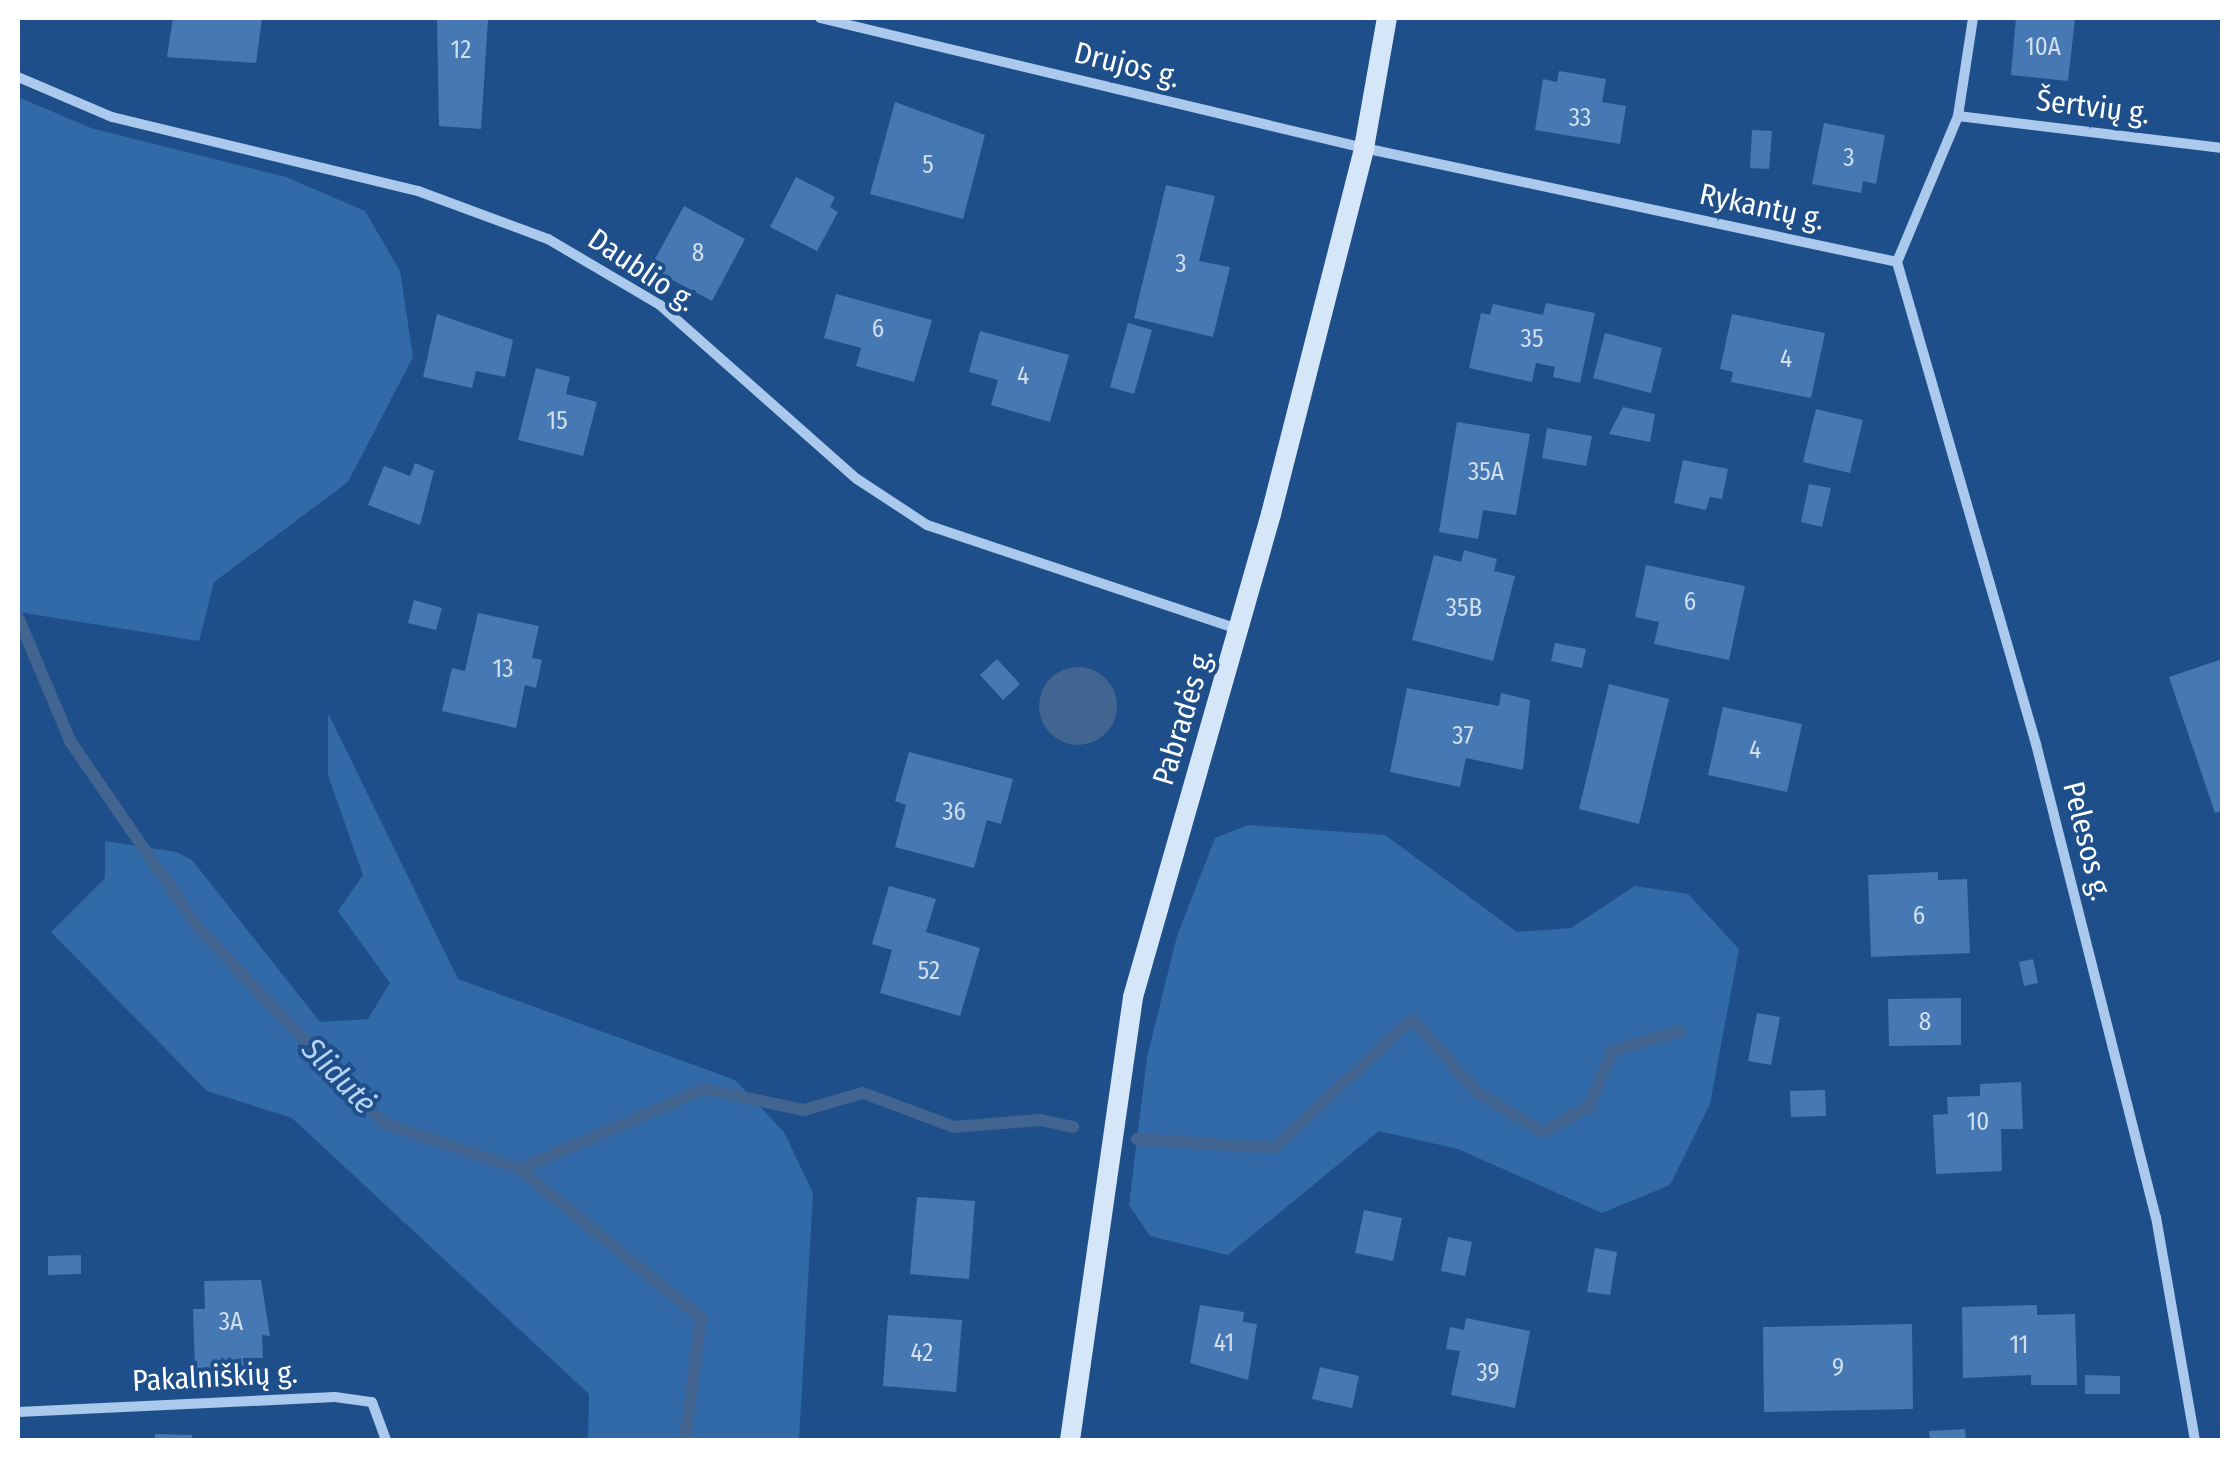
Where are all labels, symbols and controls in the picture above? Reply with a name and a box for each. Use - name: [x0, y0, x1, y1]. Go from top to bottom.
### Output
- house number: 10A: [2025, 32, 2061, 62]
- house number: 12: [451, 35, 471, 65]
- street label: Drujos g.: [1071, 35, 1183, 95]
- street label: Šertvių g.: [2034, 82, 2152, 132]
- house number: 33: [1569, 103, 1591, 133]
- house number: 3: [1843, 143, 1855, 173]
- house number: 5: [922, 150, 934, 180]
- street label: Rykantų g.: [1696, 176, 1828, 238]
- street label: Daublio g.: [581, 221, 703, 319]
- house number: 8: [692, 238, 704, 268]
- house number: 3: [1175, 249, 1187, 279]
- house number: 6: [872, 314, 884, 344]
- house number: 35: [1521, 324, 1543, 354]
- house number: 4: [1780, 344, 1792, 374]
- house number: 4: [1017, 361, 1029, 391]
- house number: 15: [546, 406, 568, 436]
- house number: 35A: [1468, 457, 1504, 487]
- house number: 6: [1684, 587, 1696, 617]
- house number: 35B: [1446, 593, 1482, 623]
- street label: Pabradės g.: [1145, 645, 1221, 789]
- house number: 13: [492, 654, 514, 684]
- house number: 37: [1452, 721, 1474, 751]
- house number: 4: [1749, 735, 1761, 765]
- street label: Pelesos g.: [2055, 778, 2119, 904]
- house number: 36: [942, 797, 966, 827]
- house number: 6: [1913, 901, 1925, 931]
- house number: 52: [918, 956, 940, 986]
- house number: 8: [1919, 1007, 1931, 1037]
- water label: Slidutė: [294, 1030, 384, 1122]
- house number: 10: [1967, 1107, 1989, 1137]
- house number: 3A: [219, 1307, 243, 1337]
- house number: 41: [1214, 1328, 1234, 1358]
- house number: 11: [2009, 1330, 2029, 1360]
- house number: 42: [911, 1338, 933, 1368]
- house number: 9: [1832, 1353, 1844, 1383]
- street label: Pakalniškių g.: [131, 1355, 299, 1399]
- house number: 39: [1476, 1358, 1500, 1388]

